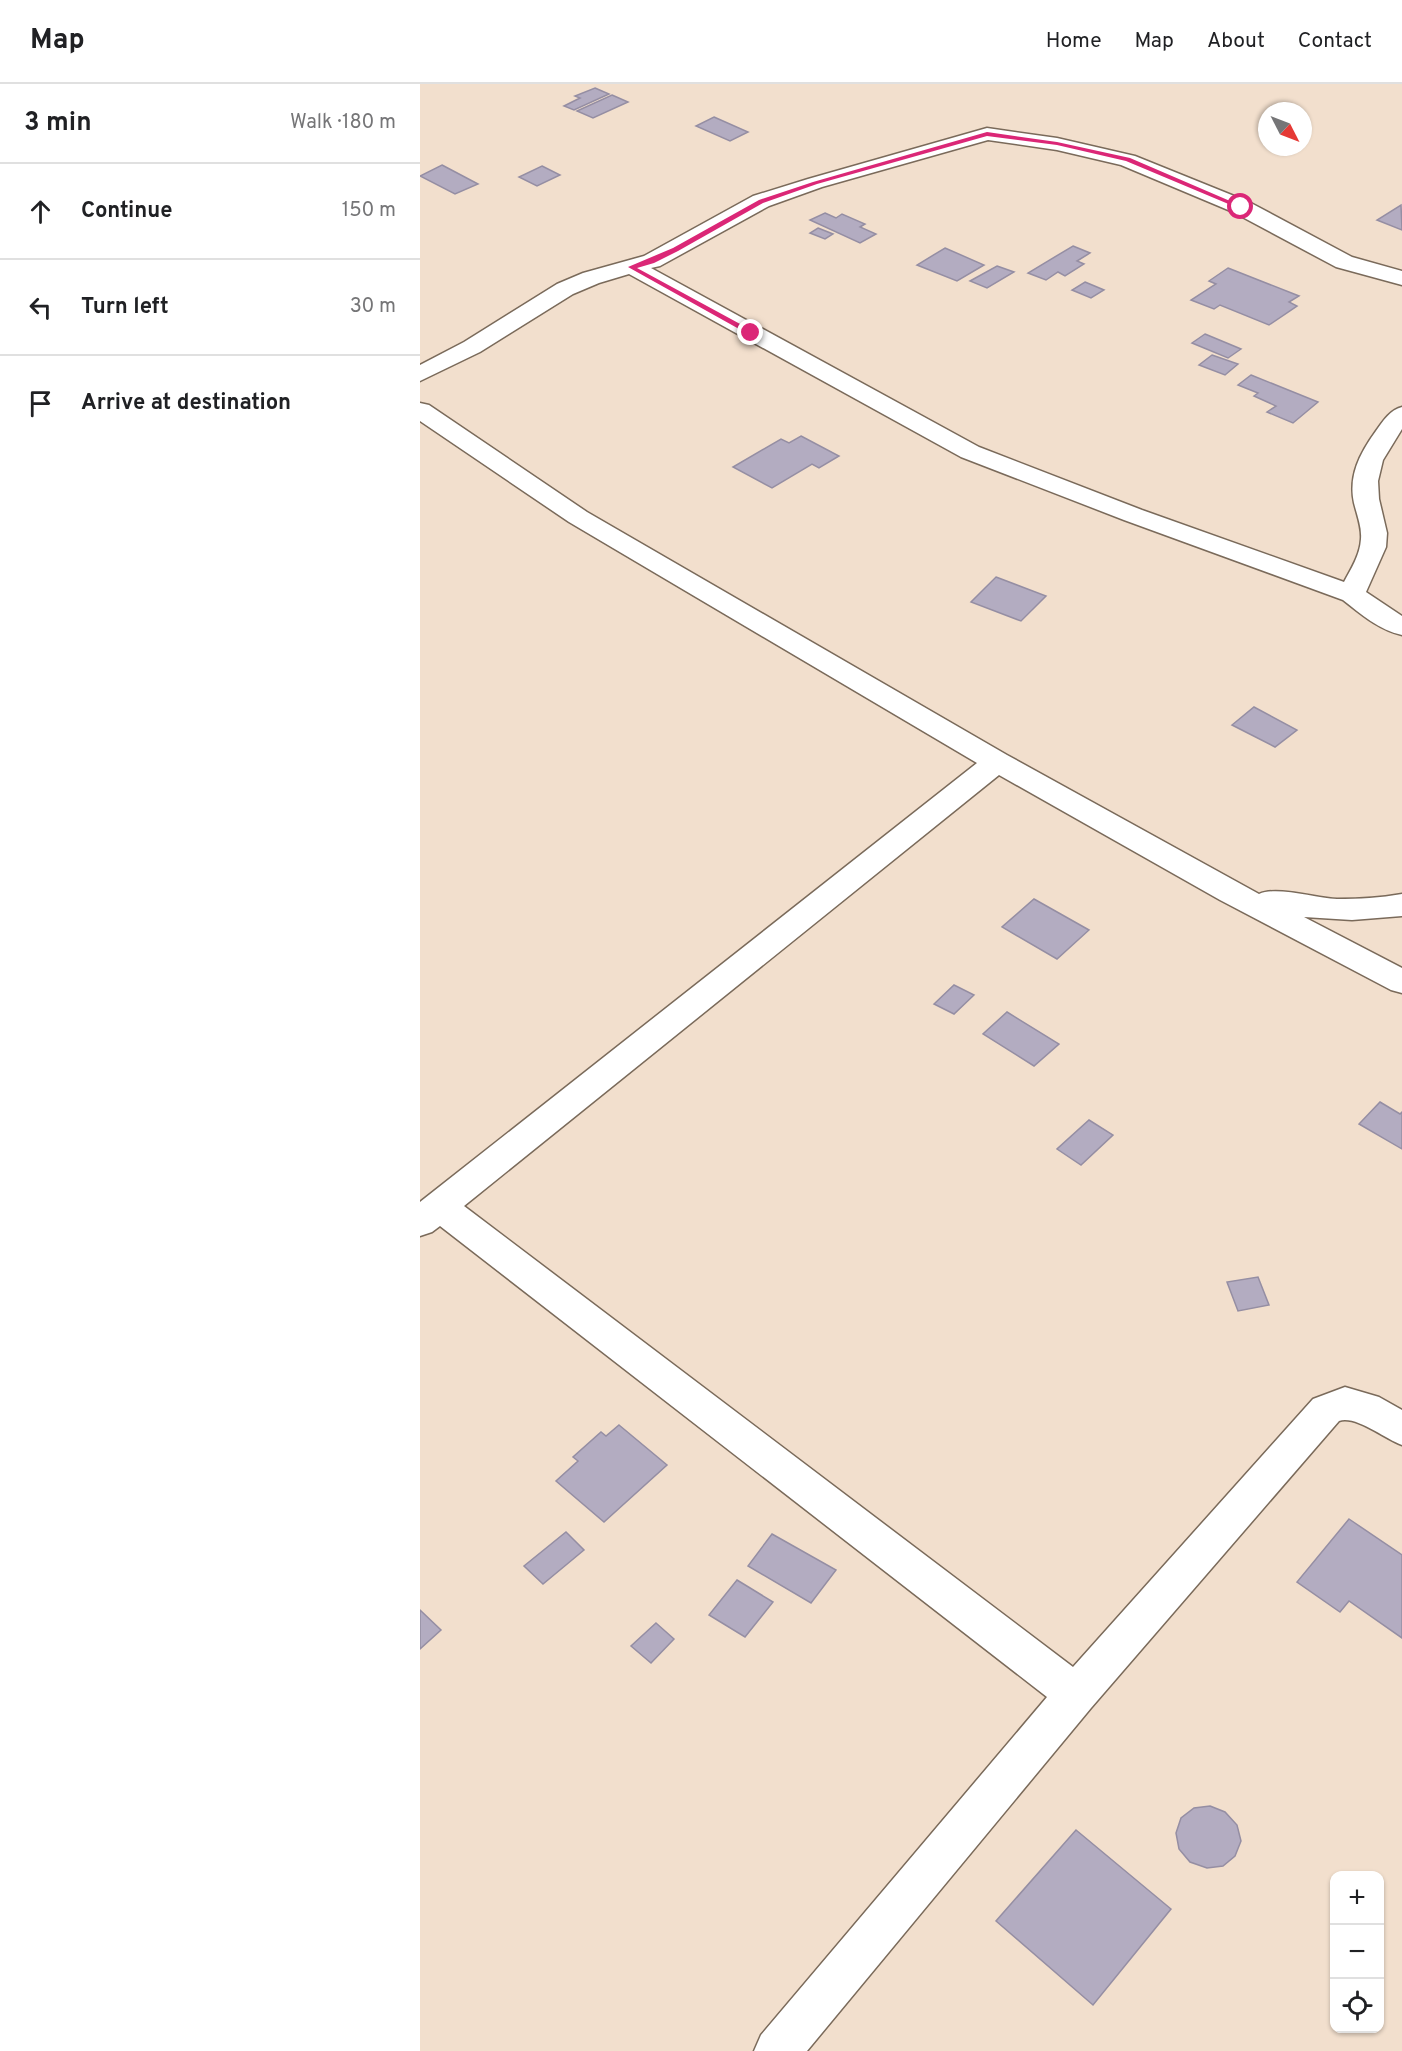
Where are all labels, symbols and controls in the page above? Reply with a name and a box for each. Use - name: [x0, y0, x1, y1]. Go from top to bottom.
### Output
- text: Map: [30, 23, 85, 59]
- text: Home: [1046, 28, 1102, 55]
- text: Map: [1135, 28, 1174, 55]
- text: About: [1207, 28, 1265, 55]
- text: Contact: [1298, 28, 1372, 55]
- north arrow: [1258, 102, 1312, 156]
- text: 3 min: [24, 107, 92, 140]
- text: Walk · 180 m: [290, 110, 396, 136]
- route start: [1227, 193, 1253, 219]
- icon: ahead: [24, 195, 57, 228]
- text: Continue: [81, 198, 172, 225]
- text: 150 m: [342, 198, 396, 224]
- icon: left: [24, 291, 57, 324]
- text: Turn left: [81, 294, 169, 321]
- text: 30 m: [350, 294, 396, 320]
- route end: [737, 319, 763, 345]
- icon: arrive: [24, 387, 57, 420]
- text: Arrive at destination: [81, 390, 291, 417]
- map controls: [1330, 1871, 1384, 2033]
- button: +: [1330, 1871, 1384, 1925]
- button: −: [1330, 1925, 1384, 1979]
- button: locate: [1330, 1979, 1384, 2033]

